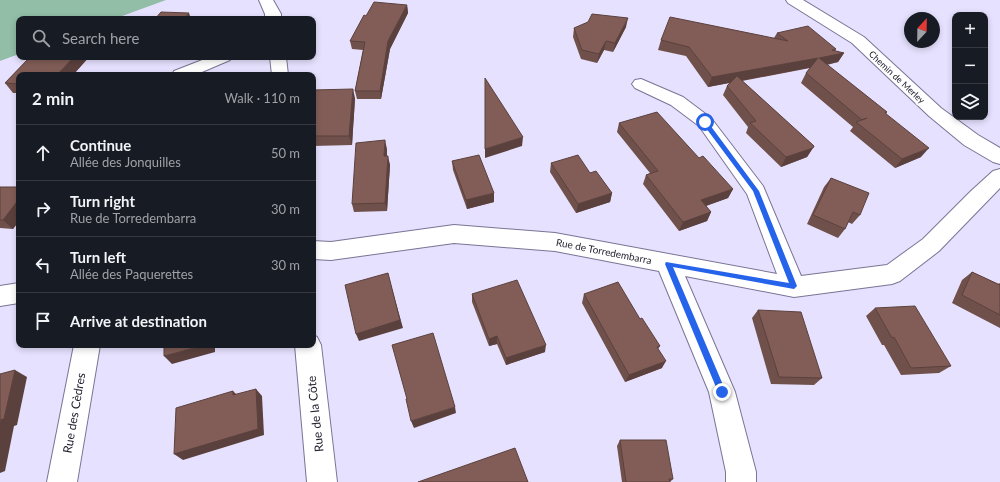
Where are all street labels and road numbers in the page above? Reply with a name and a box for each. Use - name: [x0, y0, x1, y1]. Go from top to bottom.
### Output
- street label: Chemin de Merley: [867, 48, 927, 106]
- street label: Rue de Torredembarra: [555, 236, 653, 266]
- street label: Rue des Cèdres: [60, 372, 88, 454]
- street label: Rue de la Côte: [304, 375, 326, 453]

